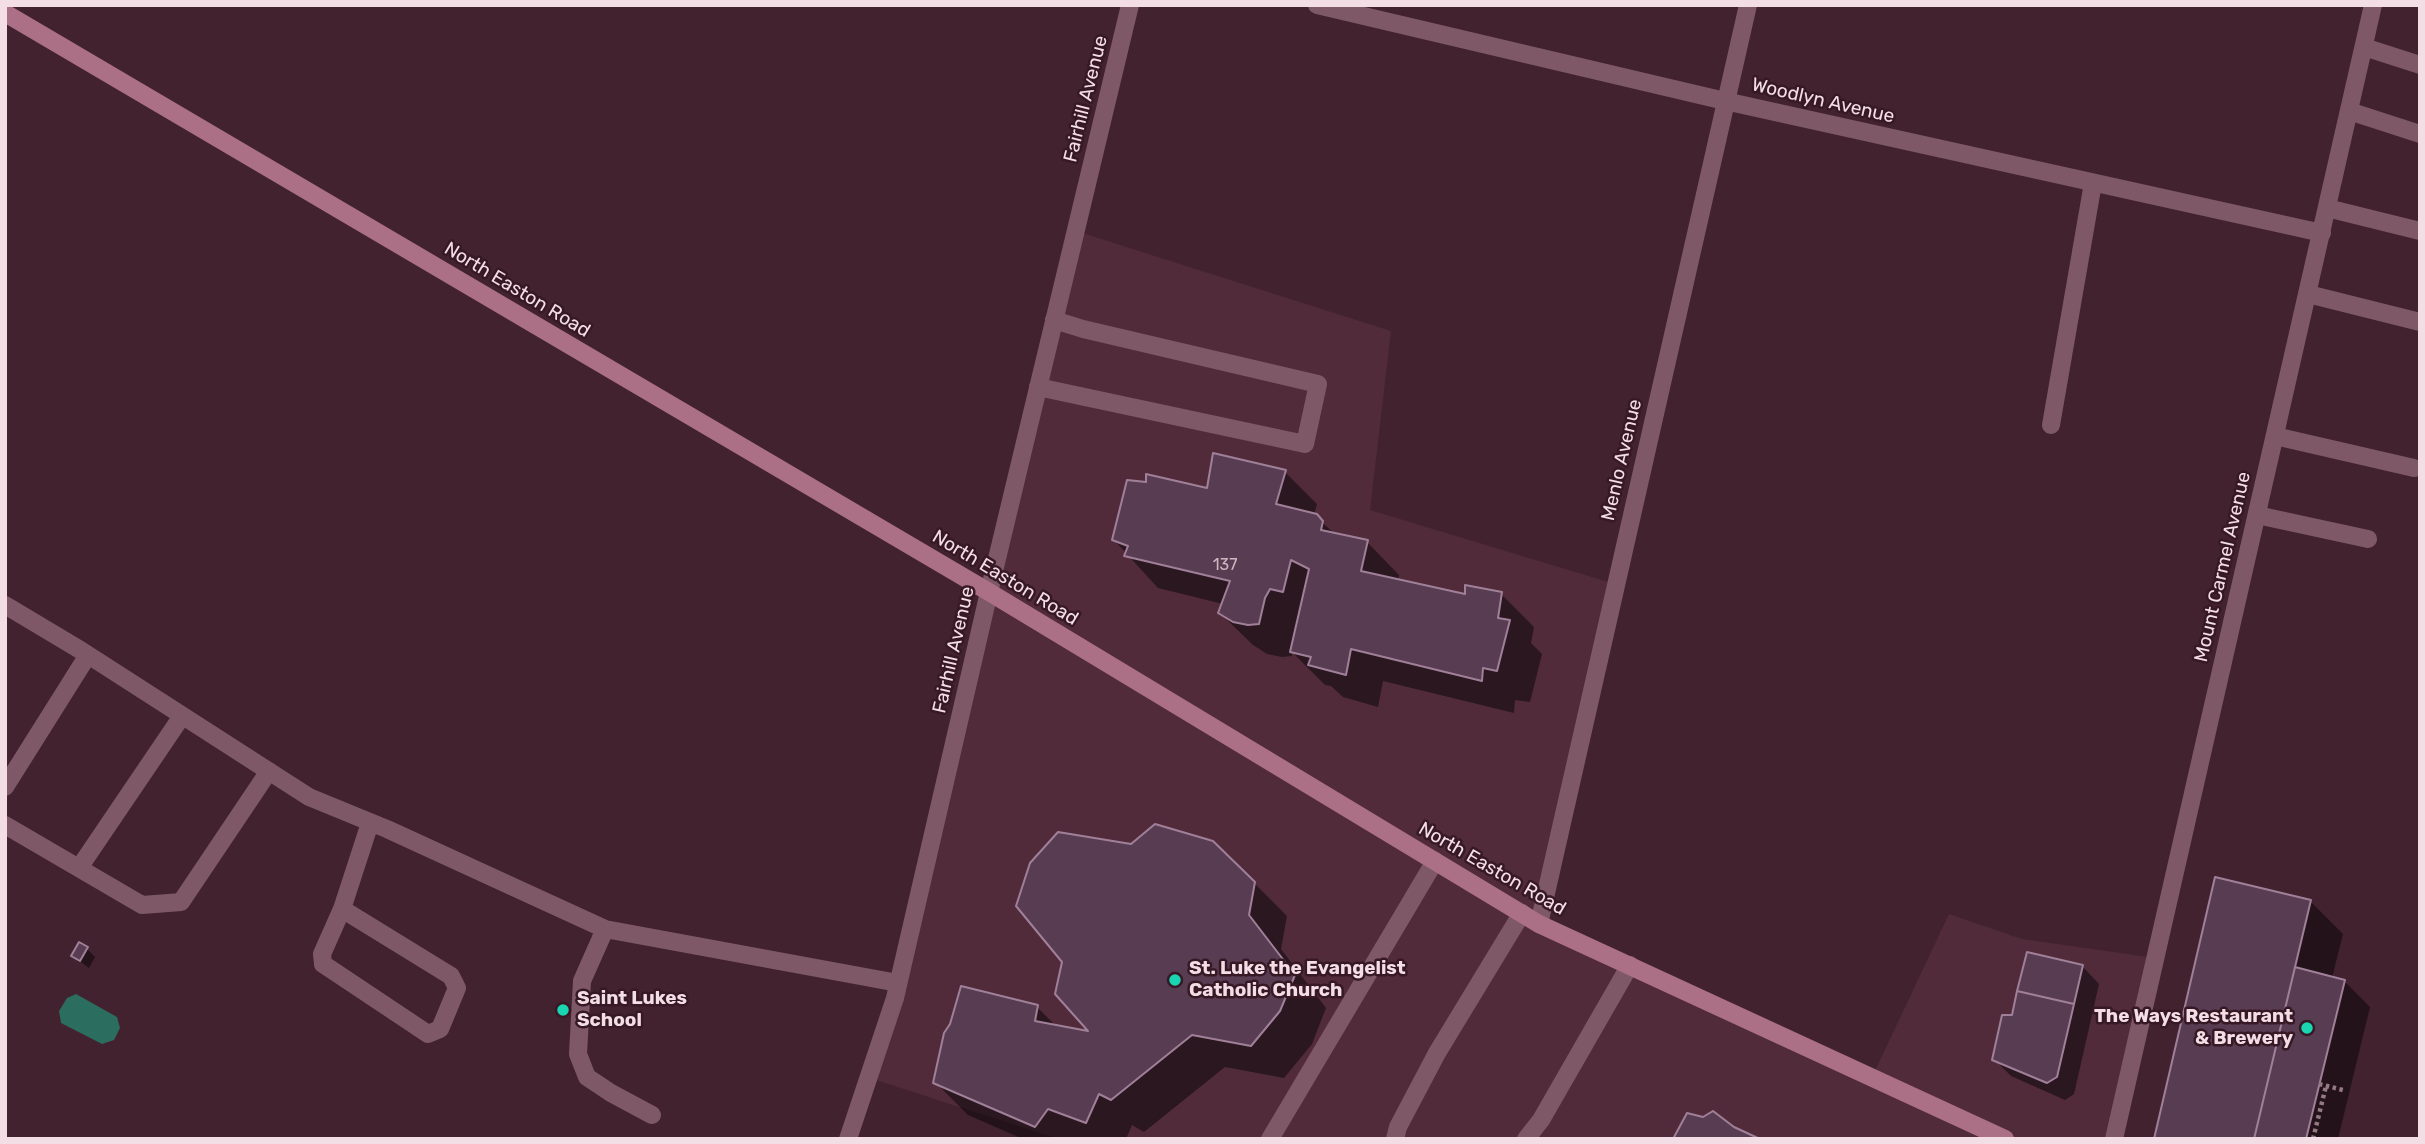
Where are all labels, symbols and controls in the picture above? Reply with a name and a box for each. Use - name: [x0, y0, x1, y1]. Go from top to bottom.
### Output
- street label: Fairhill Avenue: [1059, 33, 1113, 165]
- street label: Woodlyn Avenue: [1749, 73, 1897, 129]
- street label: North Easton Road: [440, 237, 594, 343]
- street label: Menlo Avenue: [1597, 397, 1647, 523]
- street label: Mount Carmel Avenue: [2190, 470, 2256, 664]
- street label: North Easton Road: [928, 525, 1082, 631]
- house number: 137: [1213, 555, 1237, 575]
- street label: Fairhill Avenue: [928, 584, 980, 716]
- street label: North Easton Road: [1414, 818, 1570, 920]
- place label: St. Luke the Evangelist Catholic Church: [1189, 958, 1406, 1002]
- marker: St. Luke the Evangelist Catholic Church: [1167, 972, 1183, 988]
- place label: Saint Lukes School: [577, 988, 687, 1032]
- marker: Saint Lukes School: [555, 1002, 571, 1018]
- place label: The Ways Restaurant & Brewery: [2094, 1006, 2293, 1050]
- marker: The Ways Restaurant & Brewery: [2299, 1020, 2315, 1036]

